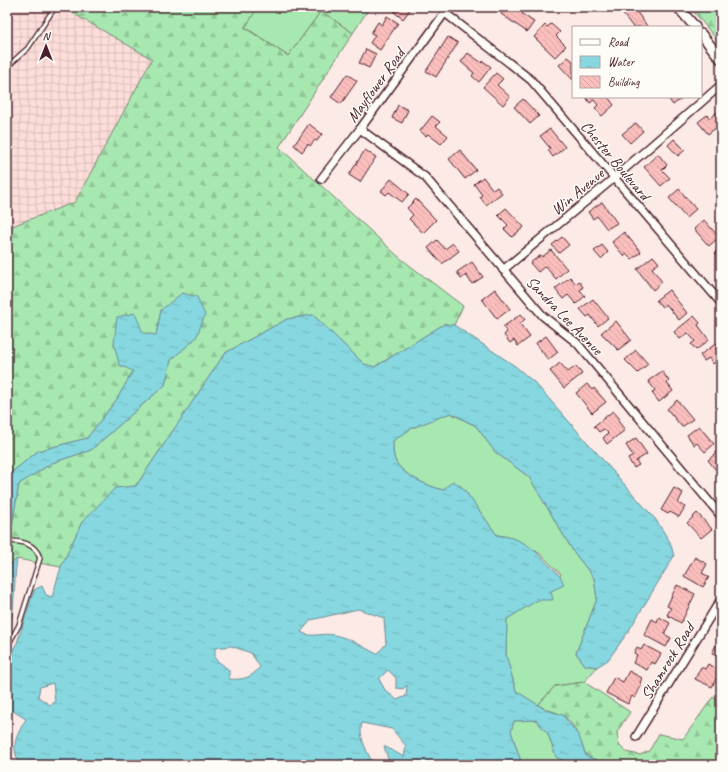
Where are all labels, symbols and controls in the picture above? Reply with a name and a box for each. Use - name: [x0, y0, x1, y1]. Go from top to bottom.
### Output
- north arrow: [26, 26, 66, 66]
- legend: [572, 26, 702, 98]
- text: N: [43, 29, 52, 43]
- text: Road: [608, 34, 630, 50]
- street label: Mayflower Road: [342, 43, 411, 126]
- text: Water: [608, 54, 636, 70]
- text: Building: [608, 74, 640, 90]
- street label: Chester Boulevard: [576, 117, 656, 206]
- street label: Win Avenue: [547, 163, 610, 220]
- street label: Sandra Lee Avenue: [522, 272, 608, 361]
- street label: Shamrock Road: [636, 617, 701, 703]

